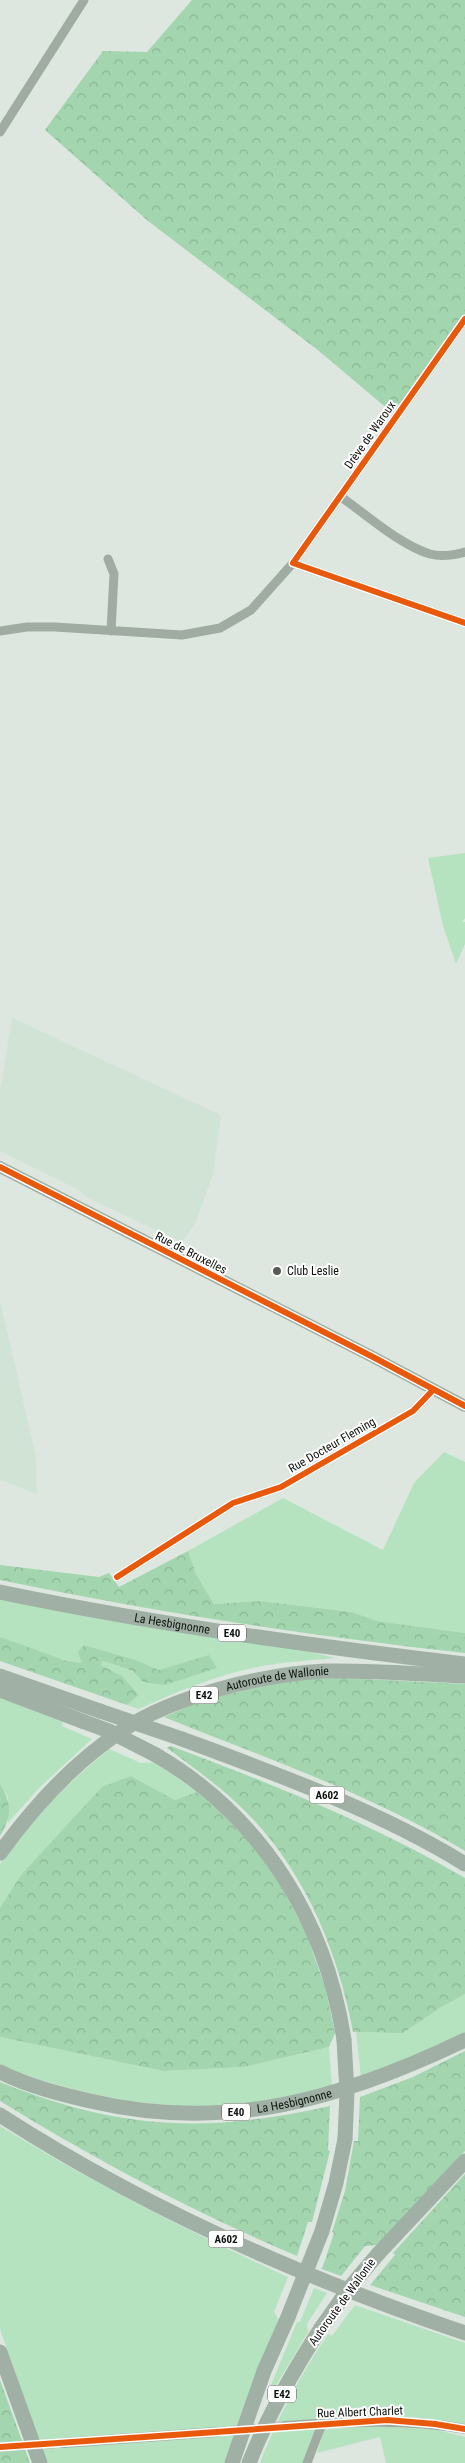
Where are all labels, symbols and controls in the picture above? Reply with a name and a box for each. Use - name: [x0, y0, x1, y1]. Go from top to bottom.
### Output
- street label: Drève de Waroux: [342, 399, 398, 471]
- street label: Rue de Bruxelles: [153, 1229, 229, 1277]
- place label: Club Leslie: [287, 1264, 339, 1278]
- marker: Club Leslie: [271, 1265, 283, 1277]
- street label: Rue Docteur Fleming: [286, 1414, 378, 1476]
- street label: La Hesbignonne: [133, 1611, 211, 1637]
- road number: E40: [218, 1625, 246, 1642]
- street label: Autoroute de Wallonie: [224, 1664, 329, 1694]
- road number: E42: [190, 1686, 218, 1704]
- road number: A602: [310, 1786, 344, 1804]
- street label: La Hesbignonne: [256, 2086, 334, 2116]
- road number: E40: [222, 2104, 250, 2120]
- road number: A602: [208, 2230, 244, 2248]
- street label: Autoroute de Wallonie: [306, 2255, 378, 2348]
- road number: E42: [268, 2386, 296, 2402]
- street label: Rue Albert Charlet: [317, 2403, 404, 2420]

